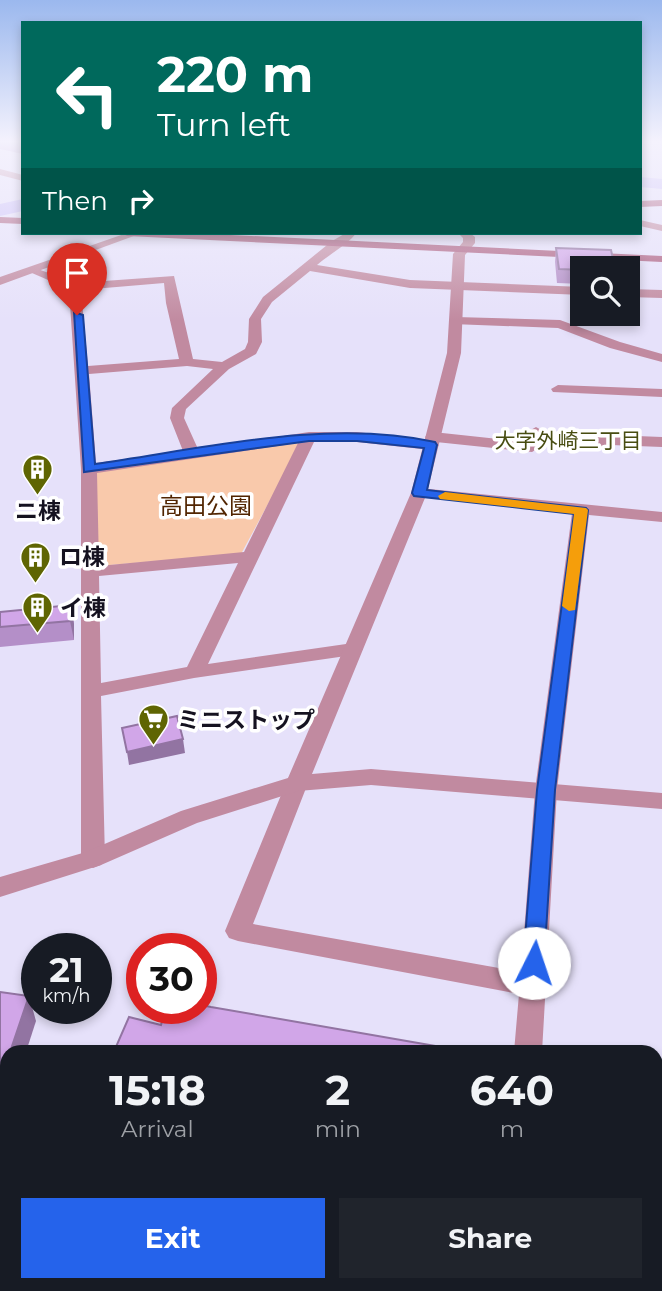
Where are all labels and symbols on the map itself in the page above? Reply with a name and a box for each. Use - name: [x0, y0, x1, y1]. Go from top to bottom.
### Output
- pin: [47, 243, 107, 315]
- district label: 大字外崎三丁目: [495, 428, 642, 453]
- building icon: ニ棟: [21, 453, 55, 497]
- park label: 高田公園: [160, 492, 252, 520]
- place label: ニ棟: [15, 497, 61, 525]
- building icon: ロ棟: [19, 540, 53, 584]
- place label: ロ棟: [59, 543, 105, 571]
- building icon: イ棟: [20, 591, 54, 635]
- place label: イ棟: [60, 594, 106, 622]
- supermarket icon: ミニストップ: [137, 703, 171, 747]
- place label: ミニストップ: [177, 706, 315, 734]
- position arrow: [497, 926, 571, 1000]
- speed limit sign: 30: [126, 933, 217, 1024]

